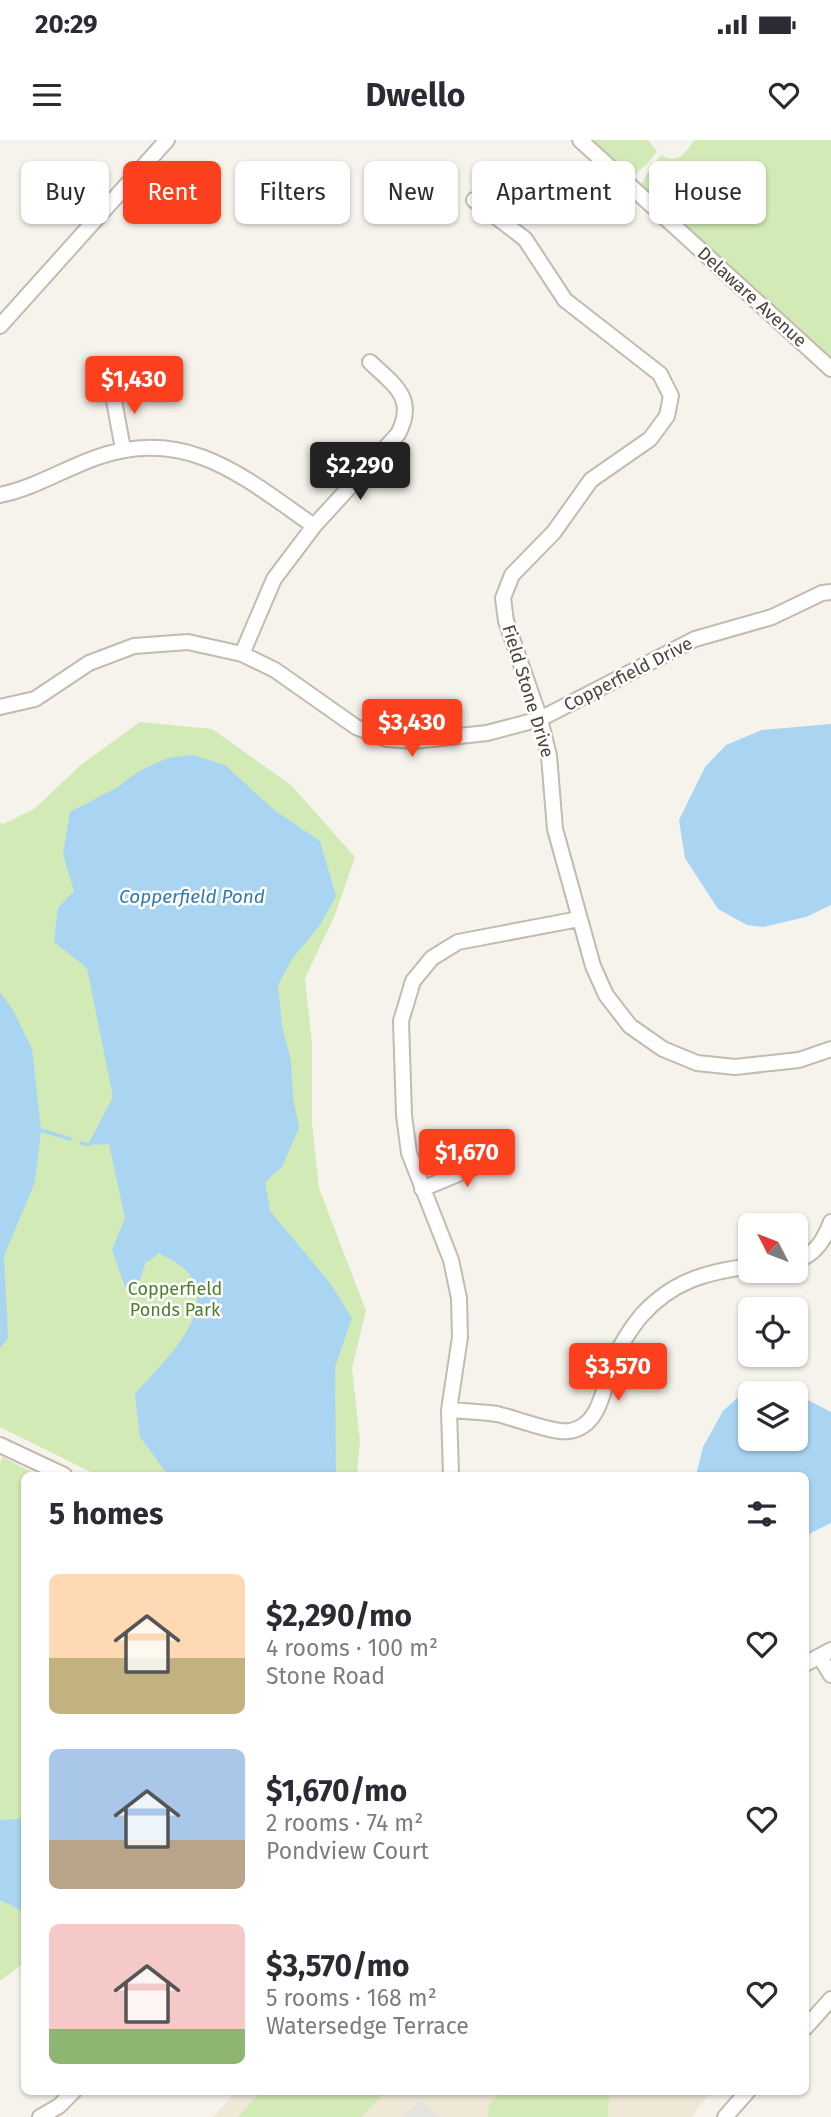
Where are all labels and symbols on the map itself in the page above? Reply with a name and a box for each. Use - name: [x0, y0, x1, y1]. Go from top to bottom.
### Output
- street label: Delaware Avenue: [693, 242, 811, 352]
- pin: $1,430: [77, 356, 191, 416]
- pin: $2,290: [303, 442, 417, 502]
- street label: Field Stone Drive: [497, 622, 559, 760]
- street label: Copperfield Drive: [560, 632, 696, 716]
- pin: $3,430: [355, 700, 469, 759]
- water label: Copperfield Pond: [119, 885, 265, 908]
- pin: $1,670: [410, 1130, 524, 1189]
- north arrow: [738, 1213, 808, 1283]
- park label: Copperfield Ponds Park: [128, 1278, 222, 1321]
- pin: $3,570: [561, 1344, 675, 1403]

